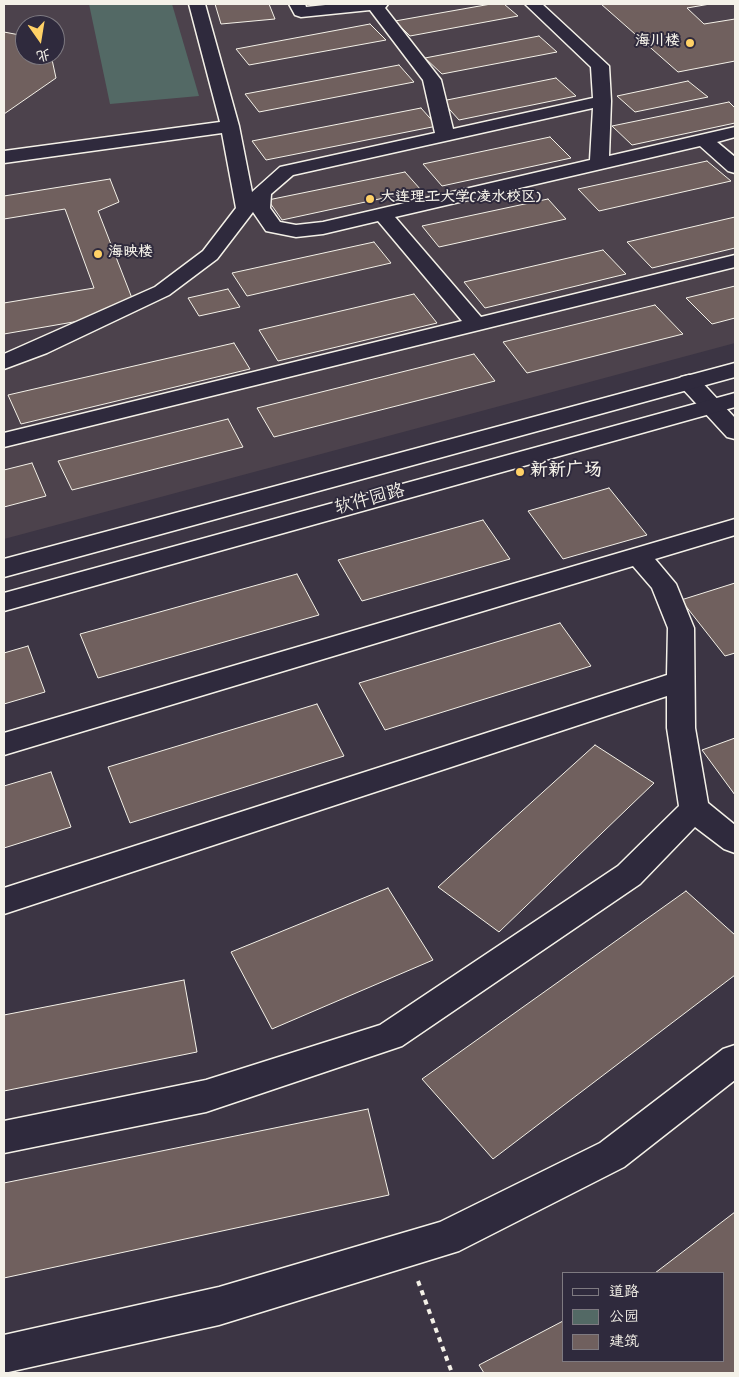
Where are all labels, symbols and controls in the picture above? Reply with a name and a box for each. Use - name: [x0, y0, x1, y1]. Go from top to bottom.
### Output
- north arrow: [15, 15, 65, 65]
- place label: 海川楼: [635, 34, 680, 52]
- marker: 海川楼: [684, 37, 696, 49]
- text: 北: [34, 42, 52, 66]
- place label: 大连理工大学(凌水校区): [380, 190, 541, 208]
- marker: 大连理工大学(凌水校区): [364, 193, 376, 205]
- place label: 海映楼: [108, 245, 153, 263]
- marker: 海映楼: [92, 248, 104, 260]
- place label: 新新广场: [530, 461, 602, 483]
- marker: 新新广场: [514, 466, 526, 478]
- street label: 软件园路: [332, 481, 408, 521]
- legend: [562, 1272, 724, 1362]
- text: 道路: [609, 1281, 639, 1303]
- text: 公园: [609, 1306, 639, 1328]
- text: 建筑: [609, 1331, 639, 1353]

